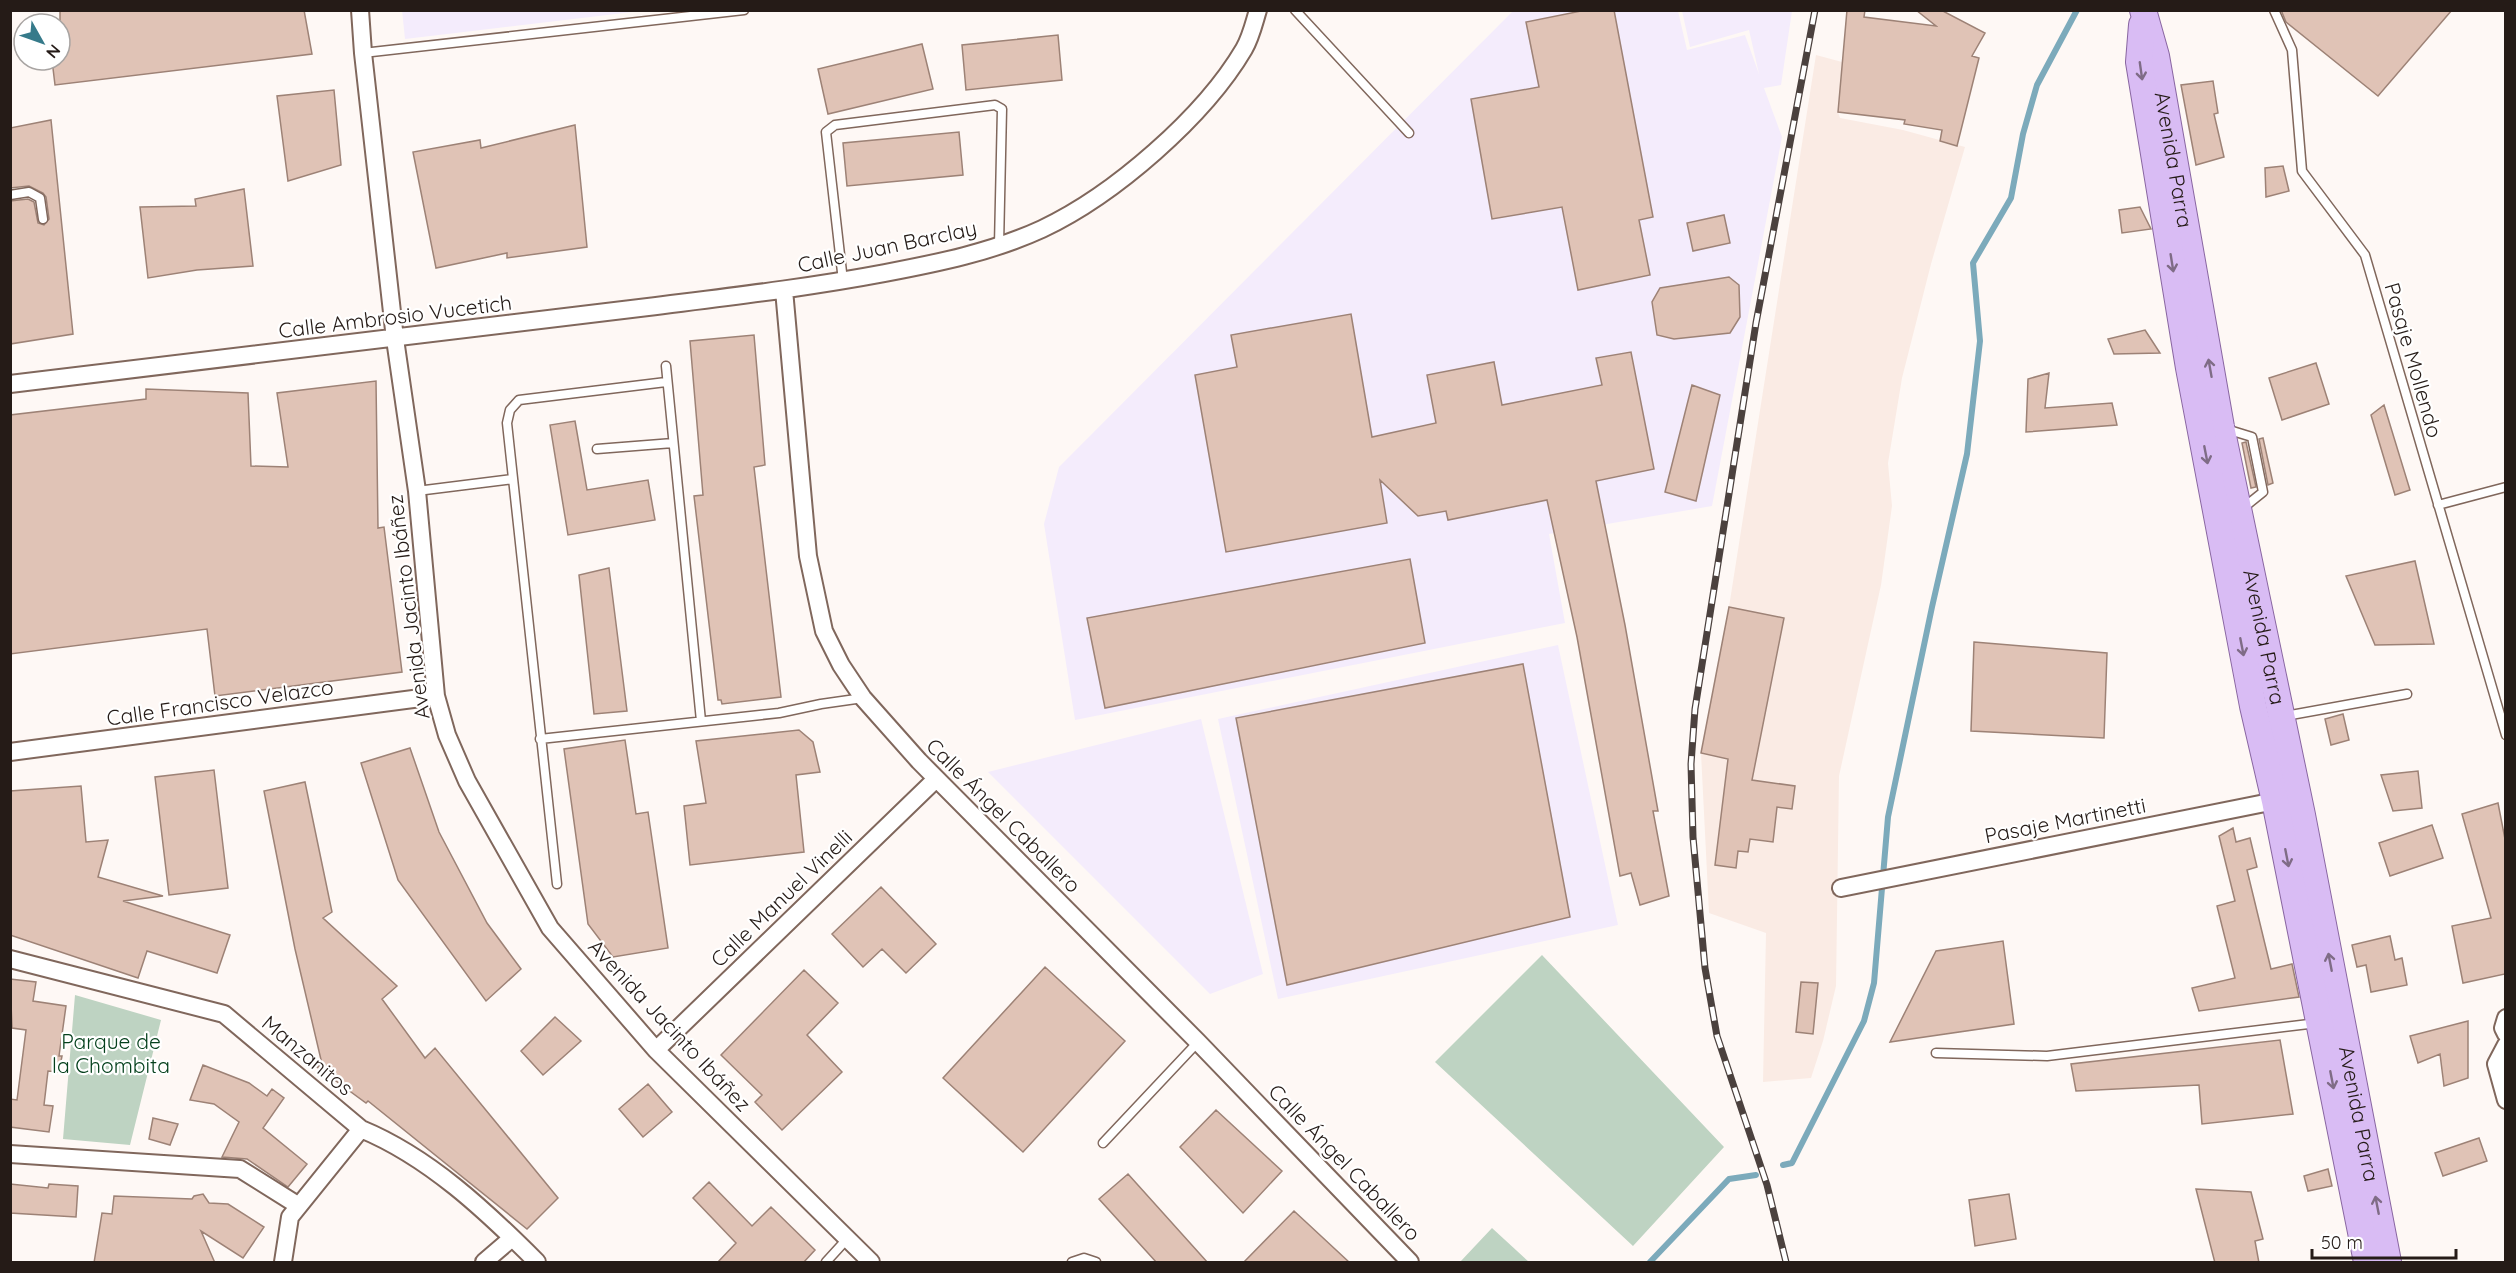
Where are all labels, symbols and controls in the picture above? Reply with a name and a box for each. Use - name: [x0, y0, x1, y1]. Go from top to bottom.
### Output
- north arrow: [12, 12, 72, 72]
- text: N: [42, 41, 65, 63]
- one-way arrow: [2135, 60, 2146, 80]
- street label: Avenida Parra: [2149, 90, 2199, 230]
- street label: Calle Juan Barclay: [795, 214, 979, 278]
- one-way arrow: [2167, 253, 2178, 273]
- street label: Pasaje Mollendo: [2379, 279, 2449, 441]
- street label: Calle Ambrosio Vucetich: [277, 289, 513, 343]
- one-way arrow: [2204, 358, 2215, 378]
- one-way arrow: [2201, 445, 2212, 464]
- street label: Avenida Jacinto Ibáñez: [381, 493, 435, 721]
- street label: Avenida Parra: [2238, 567, 2292, 707]
- one-way arrow: [2237, 636, 2248, 656]
- street label: Calle Francisco Velazco: [105, 673, 335, 731]
- street label: Calle Ángel Caballero: [921, 732, 1087, 898]
- street label: Pasaje Martinetti: [1982, 792, 2148, 848]
- street label: Calle Manuel Vinelli: [705, 824, 857, 972]
- one-way arrow: [2282, 848, 2293, 868]
- street label: Avenida Jacinto Ibáñez: [583, 933, 757, 1117]
- one-way arrow: [2324, 953, 2335, 972]
- street label: Manzanitos: [257, 1009, 359, 1101]
- park label: Parque de la Chombita: [52, 1028, 170, 1078]
- street label: Avenida Parra: [2334, 1044, 2385, 1184]
- one-way arrow: [2327, 1070, 2338, 1089]
- street label: Calle Ángel Caballero: [1263, 1078, 1427, 1246]
- one-way arrow: [2371, 1196, 2382, 1215]
- scale bar: [2312, 1222, 2456, 1260]
- text: 50 m: [2321, 1231, 2363, 1254]

